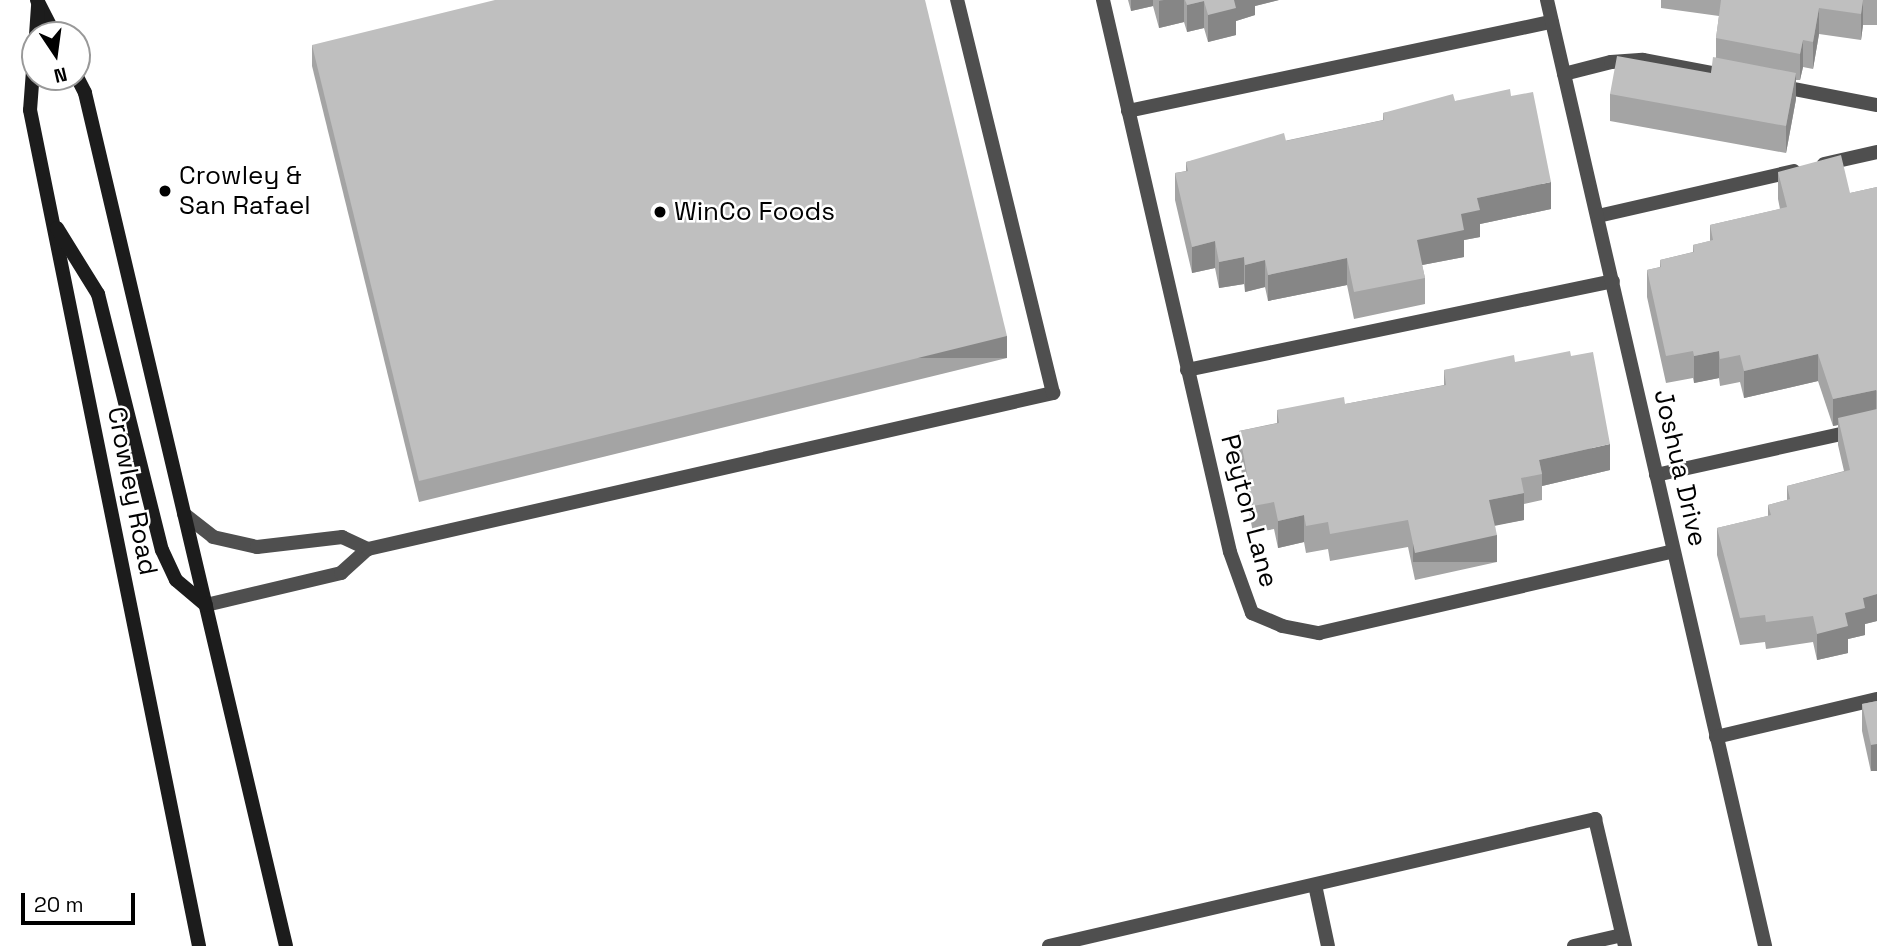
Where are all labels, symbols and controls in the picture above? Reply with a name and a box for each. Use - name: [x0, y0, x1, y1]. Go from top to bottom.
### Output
- north arrow: [21, 21, 91, 91]
- text: N: [51, 61, 69, 89]
- place label: Crowley & San Rafael: [179, 160, 311, 222]
- marker: Crowley & San Rafael: [157, 183, 173, 199]
- place label: WinCo Foods: [674, 196, 835, 228]
- marker: WinCo Foods: [652, 204, 668, 220]
- street label: Joshua Drive: [1647, 387, 1713, 549]
- street label: Crowley Road: [100, 404, 164, 578]
- street label: Peyton Lane: [1214, 431, 1284, 591]
- scale bar: [24, 880, 138, 924]
- text: 20 m: [34, 891, 84, 918]

